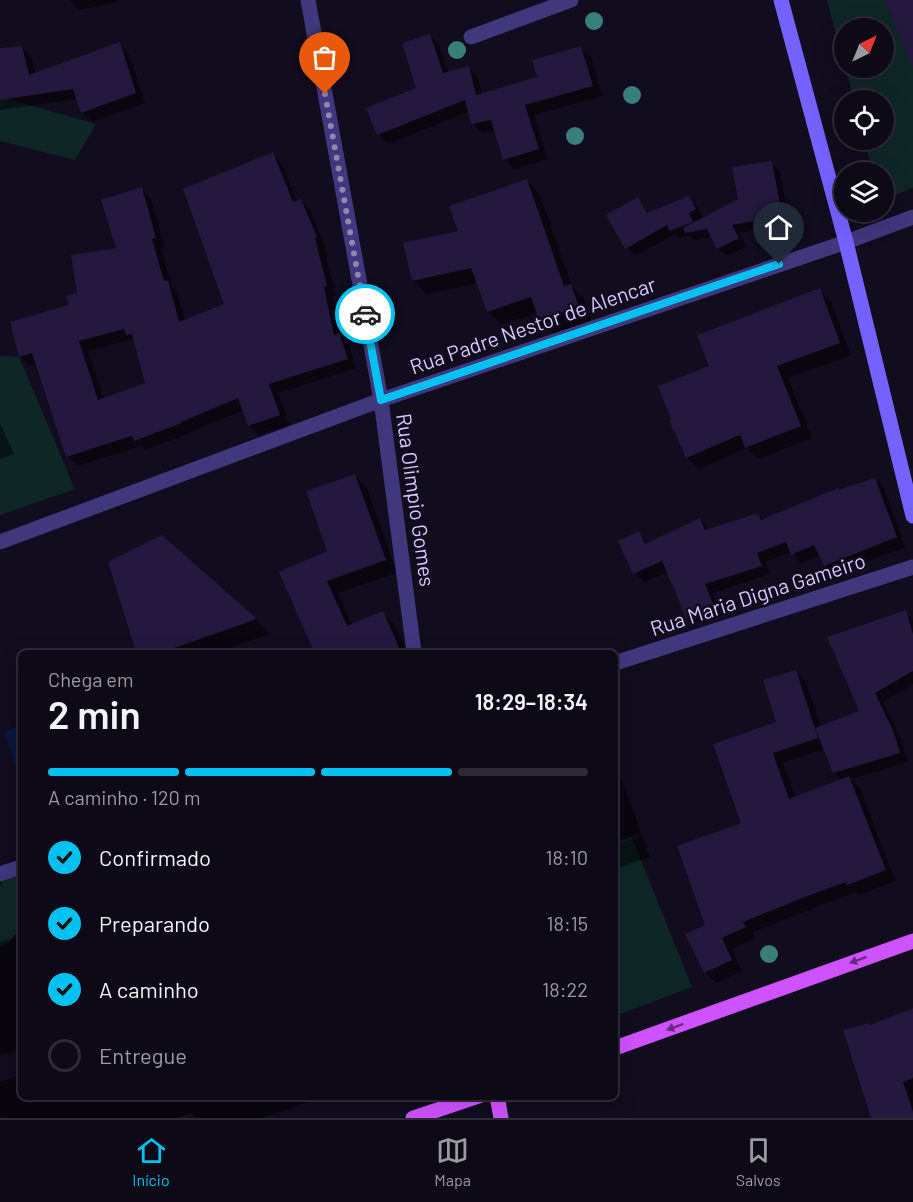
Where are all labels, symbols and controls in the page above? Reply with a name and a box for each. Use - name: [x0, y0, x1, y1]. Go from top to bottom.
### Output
- north arrow: [834, 18, 894, 78]
- map controls: [834, 18, 894, 222]
- pin: [299, 32, 350, 94]
- icon: bag: [308, 41, 341, 74]
- button: locate: [834, 90, 894, 150]
- button: layers: [834, 162, 894, 222]
- pin: [753, 202, 804, 264]
- icon: home: [762, 211, 795, 244]
- street label: Rua Padre Nestor de Alencar: [406, 271, 659, 378]
- courier: [335, 284, 395, 344]
- icon: car: [349, 298, 382, 331]
- street label: Rua Olimpio Gomes: [392, 411, 441, 588]
- street label: Rua Maria Digna Gameiro: [647, 547, 868, 640]
- text: Chega em: [48, 667, 134, 691]
- text: 18:29–18:34: [475, 688, 588, 714]
- text: 2 min: [48, 690, 141, 737]
- text: A caminho · 120 m: [48, 785, 200, 809]
- icon: check: [48, 841, 81, 874]
- text: Confirmado: [99, 844, 211, 870]
- text: 18:10: [546, 845, 588, 869]
- icon: check: [48, 907, 81, 940]
- text: Preparando: [99, 910, 210, 936]
- text: 18:15: [547, 911, 588, 935]
- one-way arrow: [849, 956, 867, 966]
- icon: check: [48, 973, 81, 1006]
- text: A caminho: [99, 976, 199, 1002]
- text: 18:22: [542, 977, 588, 1001]
- one-way arrow: [665, 1022, 683, 1032]
- text: Entregue: [99, 1042, 187, 1068]
- tab: Início: [132, 1134, 170, 1189]
- tab: Mapa: [434, 1134, 471, 1189]
- tab: Salvos: [736, 1134, 781, 1189]

